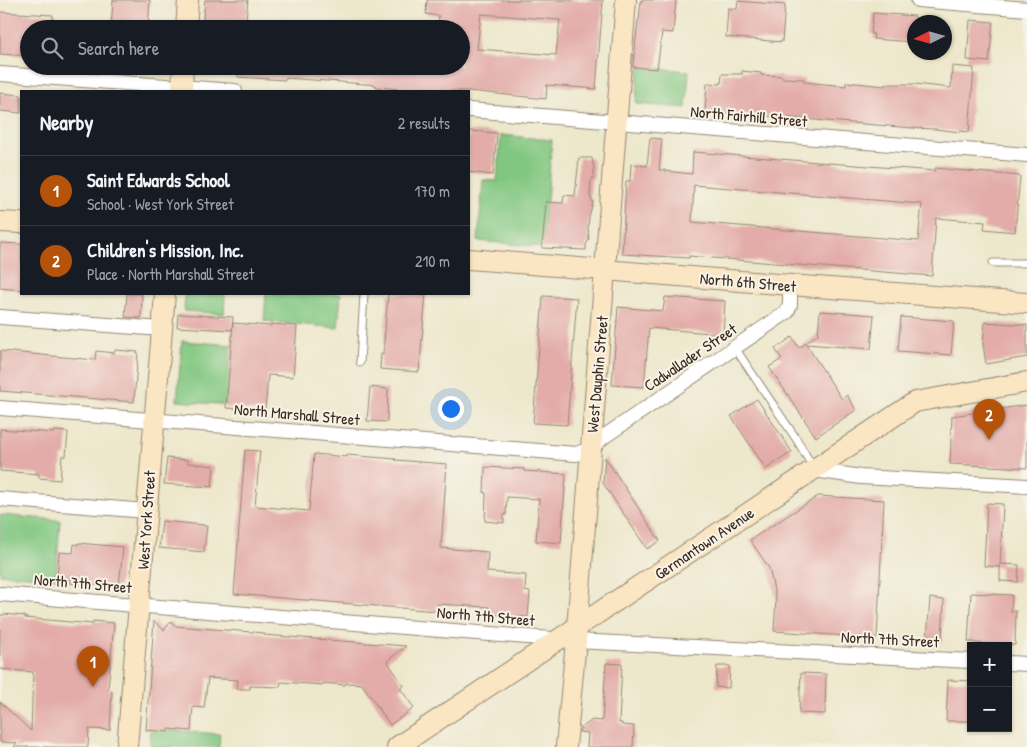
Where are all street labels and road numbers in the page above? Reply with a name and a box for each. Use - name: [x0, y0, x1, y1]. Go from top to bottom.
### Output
- street label: North Fairhill Street: [690, 100, 809, 132]
- street label: North 6th Street: [699, 267, 798, 297]
- street label: West Dauphin Street: [581, 314, 613, 433]
- street label: Cadwallader Street: [639, 317, 741, 396]
- street label: North Marshall Street: [233, 398, 361, 430]
- street label: West York Street: [132, 469, 160, 570]
- street label: Germantown Avenue: [650, 501, 759, 584]
- street label: North 7th Street: [33, 568, 133, 598]
- street label: North 7th Street: [436, 601, 536, 631]
- street label: North 7th Street: [840, 625, 940, 653]

